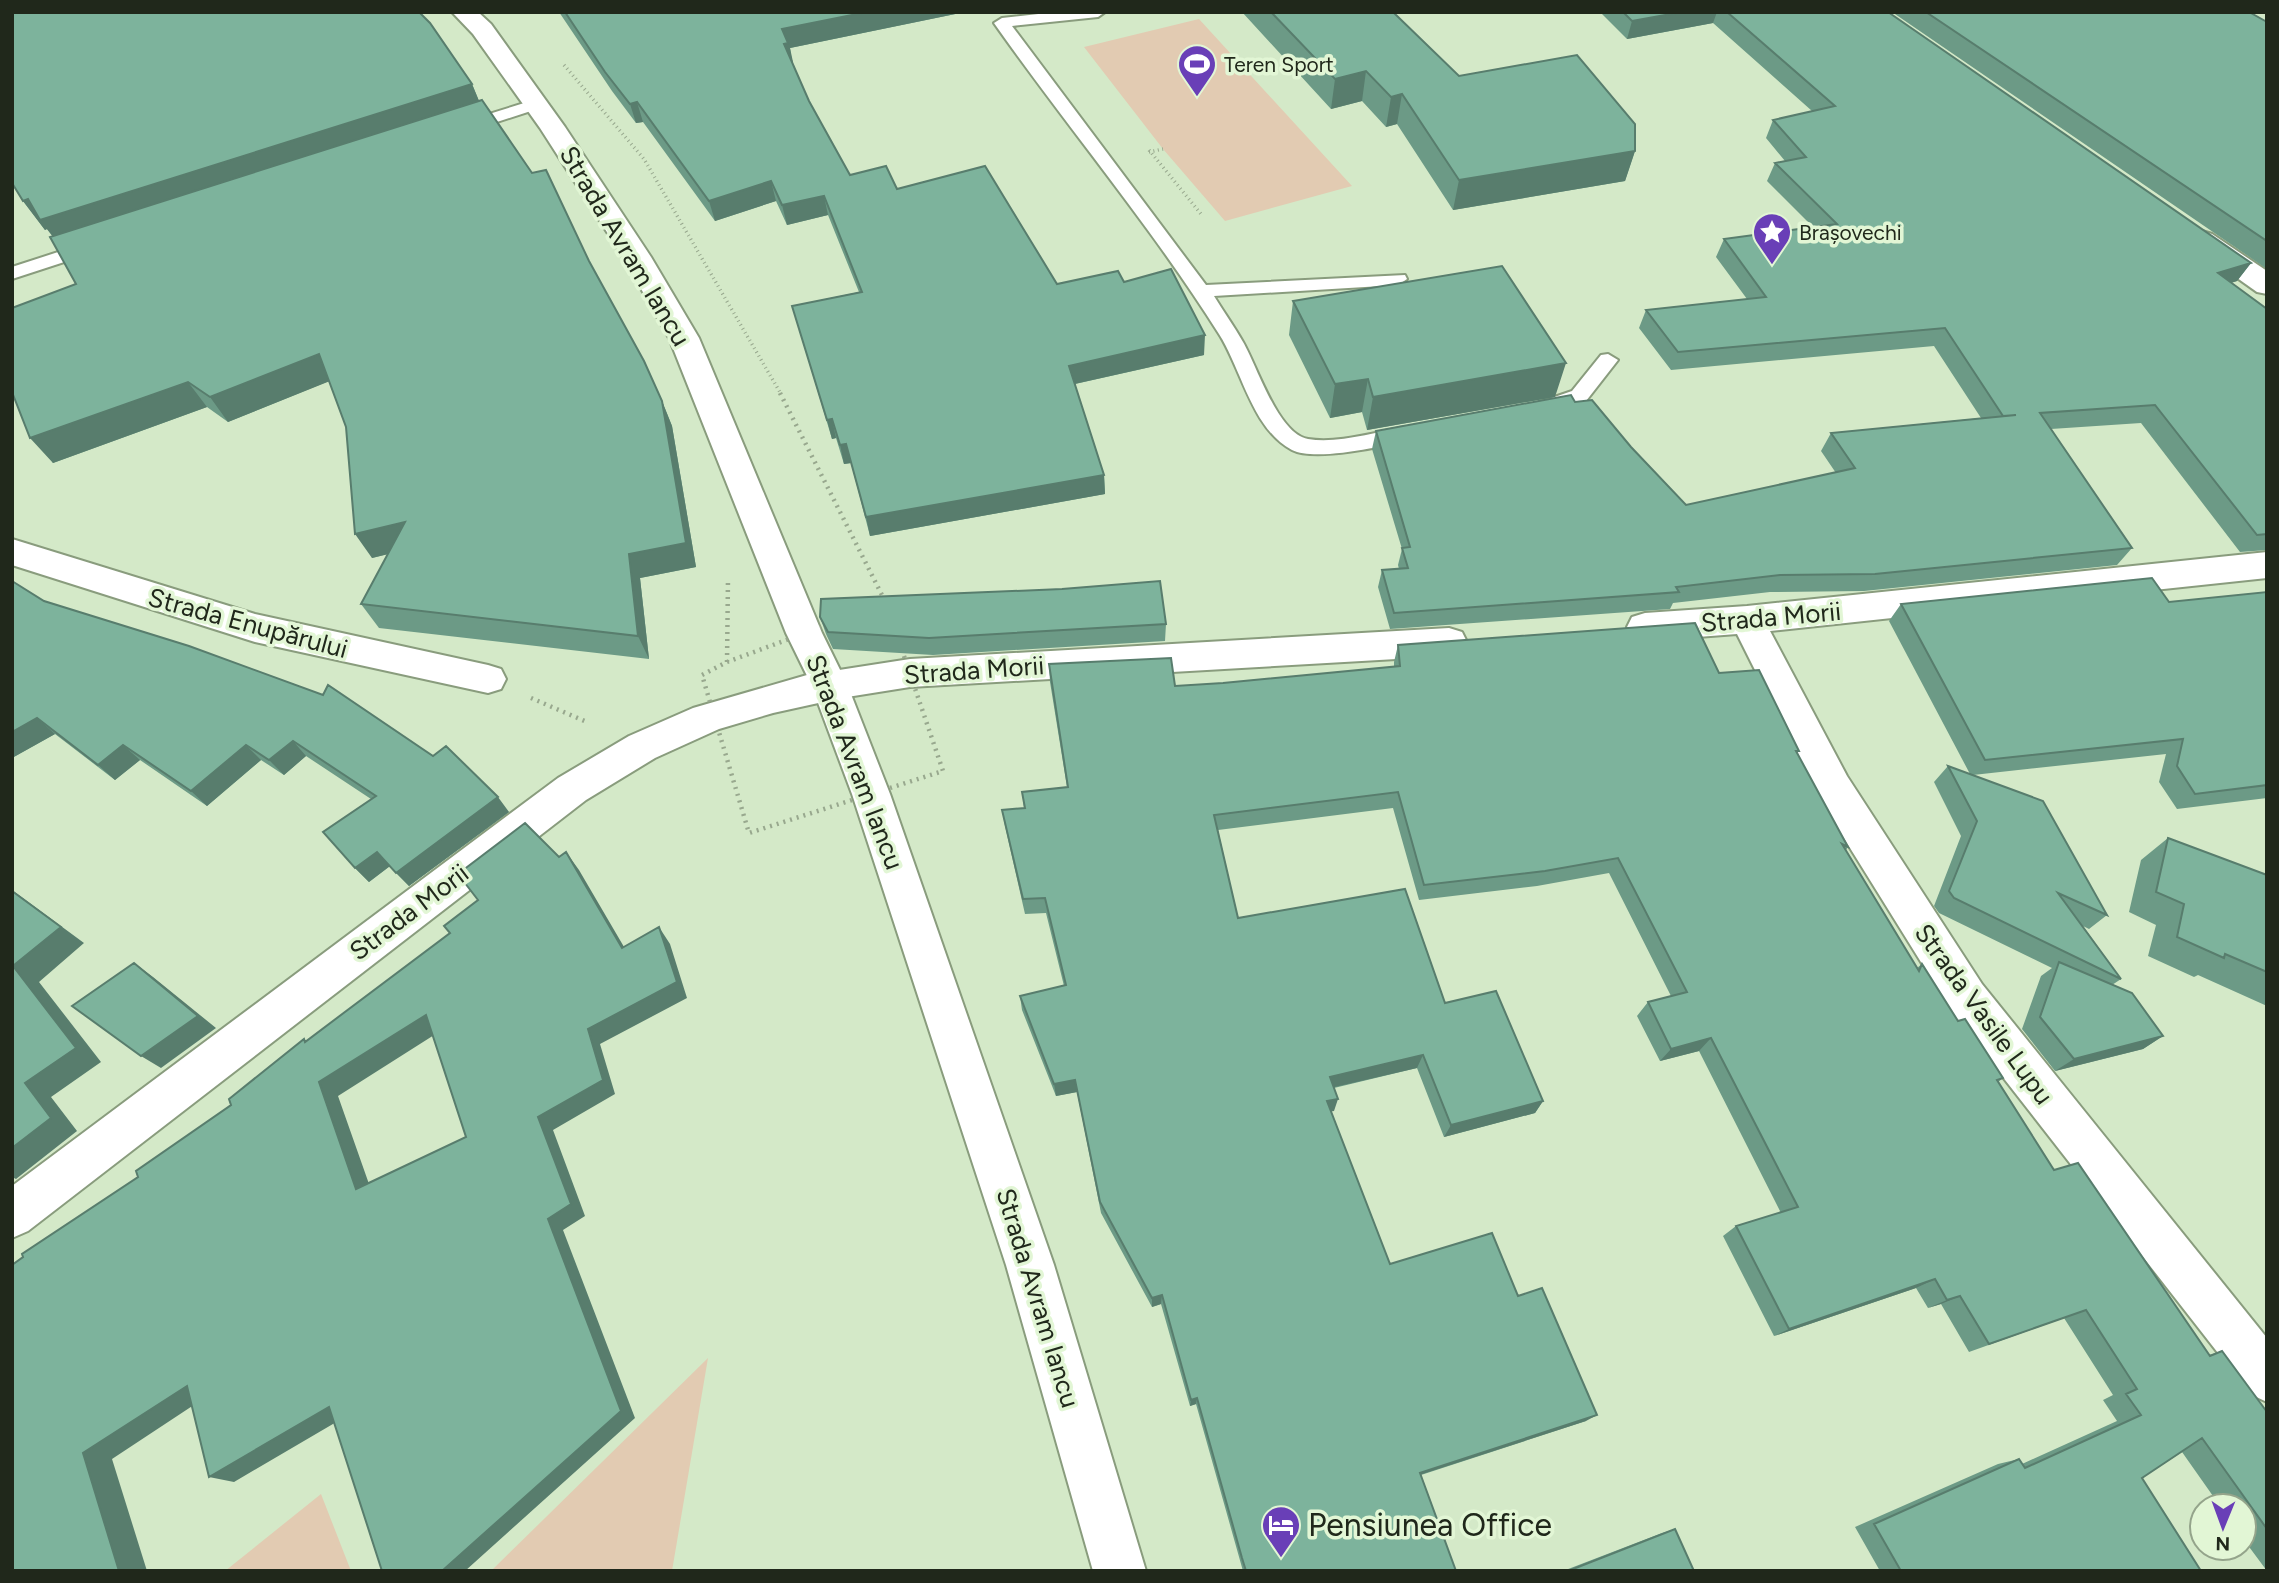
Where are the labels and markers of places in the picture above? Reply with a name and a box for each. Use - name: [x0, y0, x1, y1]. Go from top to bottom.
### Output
- sports icon: Teren Sport: [1176, 43, 1218, 98]
- place label: Teren Sport: [1224, 52, 1334, 77]
- place icon: Brașovechi: [1751, 211, 1793, 266]
- place label: Brașovechi: [1799, 220, 1902, 245]
- hotel icon: Pensiunea Office: [1260, 1504, 1302, 1559]
- place label: Pensiunea Office: [1308, 1506, 1552, 1544]

